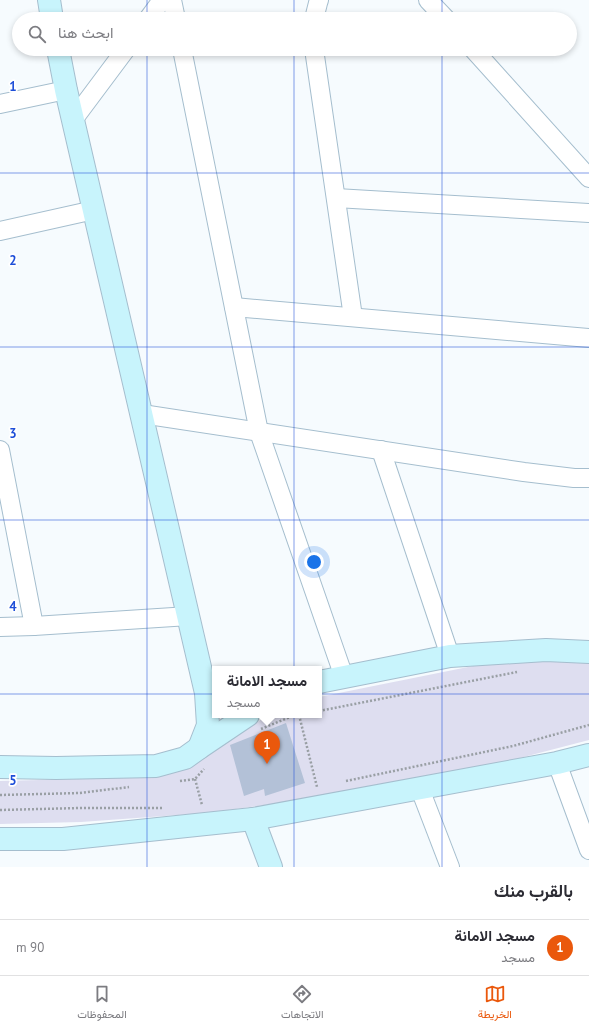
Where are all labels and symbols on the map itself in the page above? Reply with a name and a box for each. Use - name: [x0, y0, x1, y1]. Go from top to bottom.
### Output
- text: 1: [9, 78, 17, 95]
- text: 2: [9, 252, 17, 269]
- text: 3: [9, 425, 17, 442]
- your location: [304, 552, 324, 572]
- text: 4: [9, 598, 17, 615]
- pin: 1: [254, 731, 280, 764]
- text: 5: [9, 772, 17, 789]

